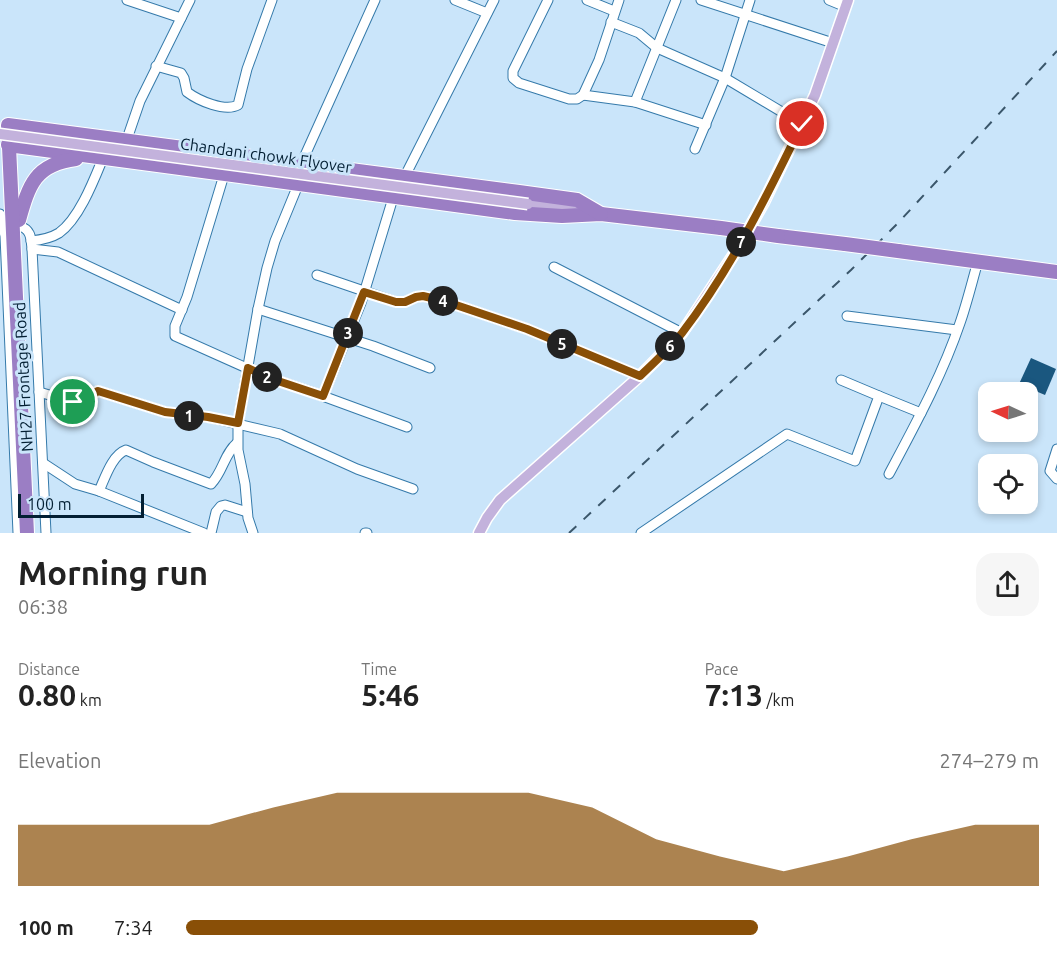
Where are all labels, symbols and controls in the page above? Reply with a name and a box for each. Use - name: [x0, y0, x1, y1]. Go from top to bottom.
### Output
- pin: [776, 98, 827, 149]
- icon: check: [785, 107, 818, 140]
- street label: Chandani chowk Flyover: [179, 134, 353, 176]
- pin: 7: [726, 227, 756, 257]
- text: 7: [736, 233, 746, 251]
- pin: 4: [428, 286, 458, 316]
- text: 4: [438, 292, 448, 310]
- street label: NH27 Frontage Road: [10, 302, 36, 452]
- pin: 3: [333, 318, 363, 348]
- text: 3: [343, 324, 353, 342]
- pin: 5: [547, 329, 577, 359]
- pin: 6: [655, 331, 685, 361]
- text: 5: [557, 335, 567, 353]
- text: 6: [665, 337, 675, 355]
- pin: 2: [252, 362, 282, 392]
- text: 2: [262, 368, 272, 386]
- pin: [47, 376, 98, 427]
- north arrow: [978, 382, 1038, 442]
- map controls: [978, 382, 1038, 514]
- icon: arrive: [56, 385, 89, 418]
- pin: 1: [174, 401, 204, 431]
- text: 1: [184, 407, 194, 425]
- button: locate: [978, 454, 1038, 514]
- scale bar: [18, 491, 144, 518]
- text: 100 m: [27, 495, 72, 513]
- button: share: [976, 553, 1039, 616]
- text: Morning run: [18, 554, 208, 591]
- text: 06:38: [18, 595, 68, 618]
- text: Distance: [18, 660, 80, 678]
- text: Time: [361, 660, 397, 678]
- text: Pace: [705, 660, 739, 678]
- text: 0.80: [18, 678, 76, 712]
- text: 5:46: [361, 678, 419, 712]
- text: 7:13: [705, 678, 763, 712]
- text: km: [76, 691, 102, 709]
- text: /km: [763, 691, 794, 709]
- text: Elevation: [18, 749, 101, 772]
- text: 274–279 m: [940, 749, 1039, 772]
- text: 100 m: [18, 916, 74, 939]
- text: 7:34: [114, 916, 153, 939]

